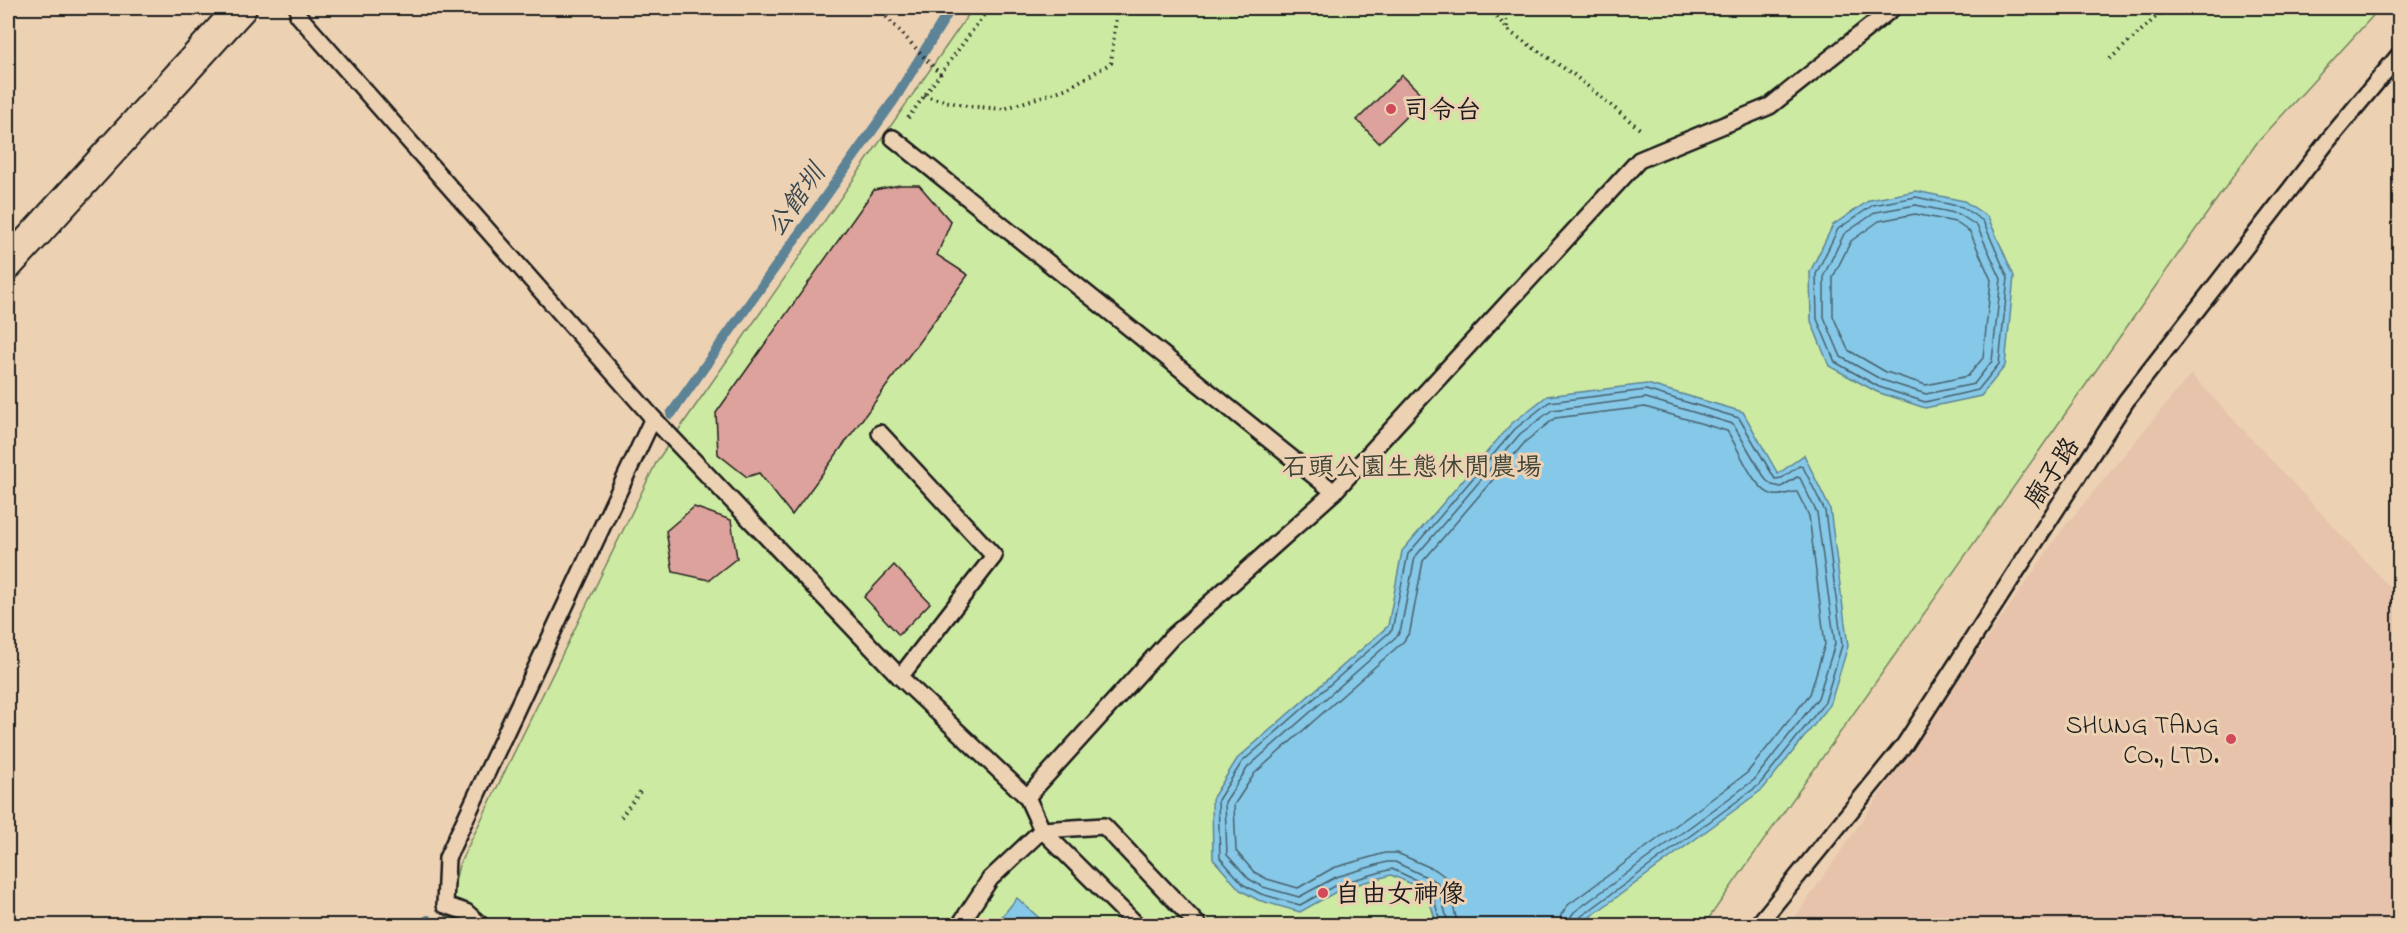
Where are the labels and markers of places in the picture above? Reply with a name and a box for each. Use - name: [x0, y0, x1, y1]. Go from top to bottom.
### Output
- place label: 司令台: [1403, 93, 1481, 131]
- marker: 司令台: [1384, 102, 1398, 116]
- place label: SHUNG TANG CO., LTD.: [2066, 708, 2219, 776]
- marker: SHUNG TANG CO., LTD.: [2224, 732, 2238, 746]
- place label: 自由女神像: [1335, 877, 1465, 915]
- marker: 自由女神像: [1316, 886, 1330, 900]

